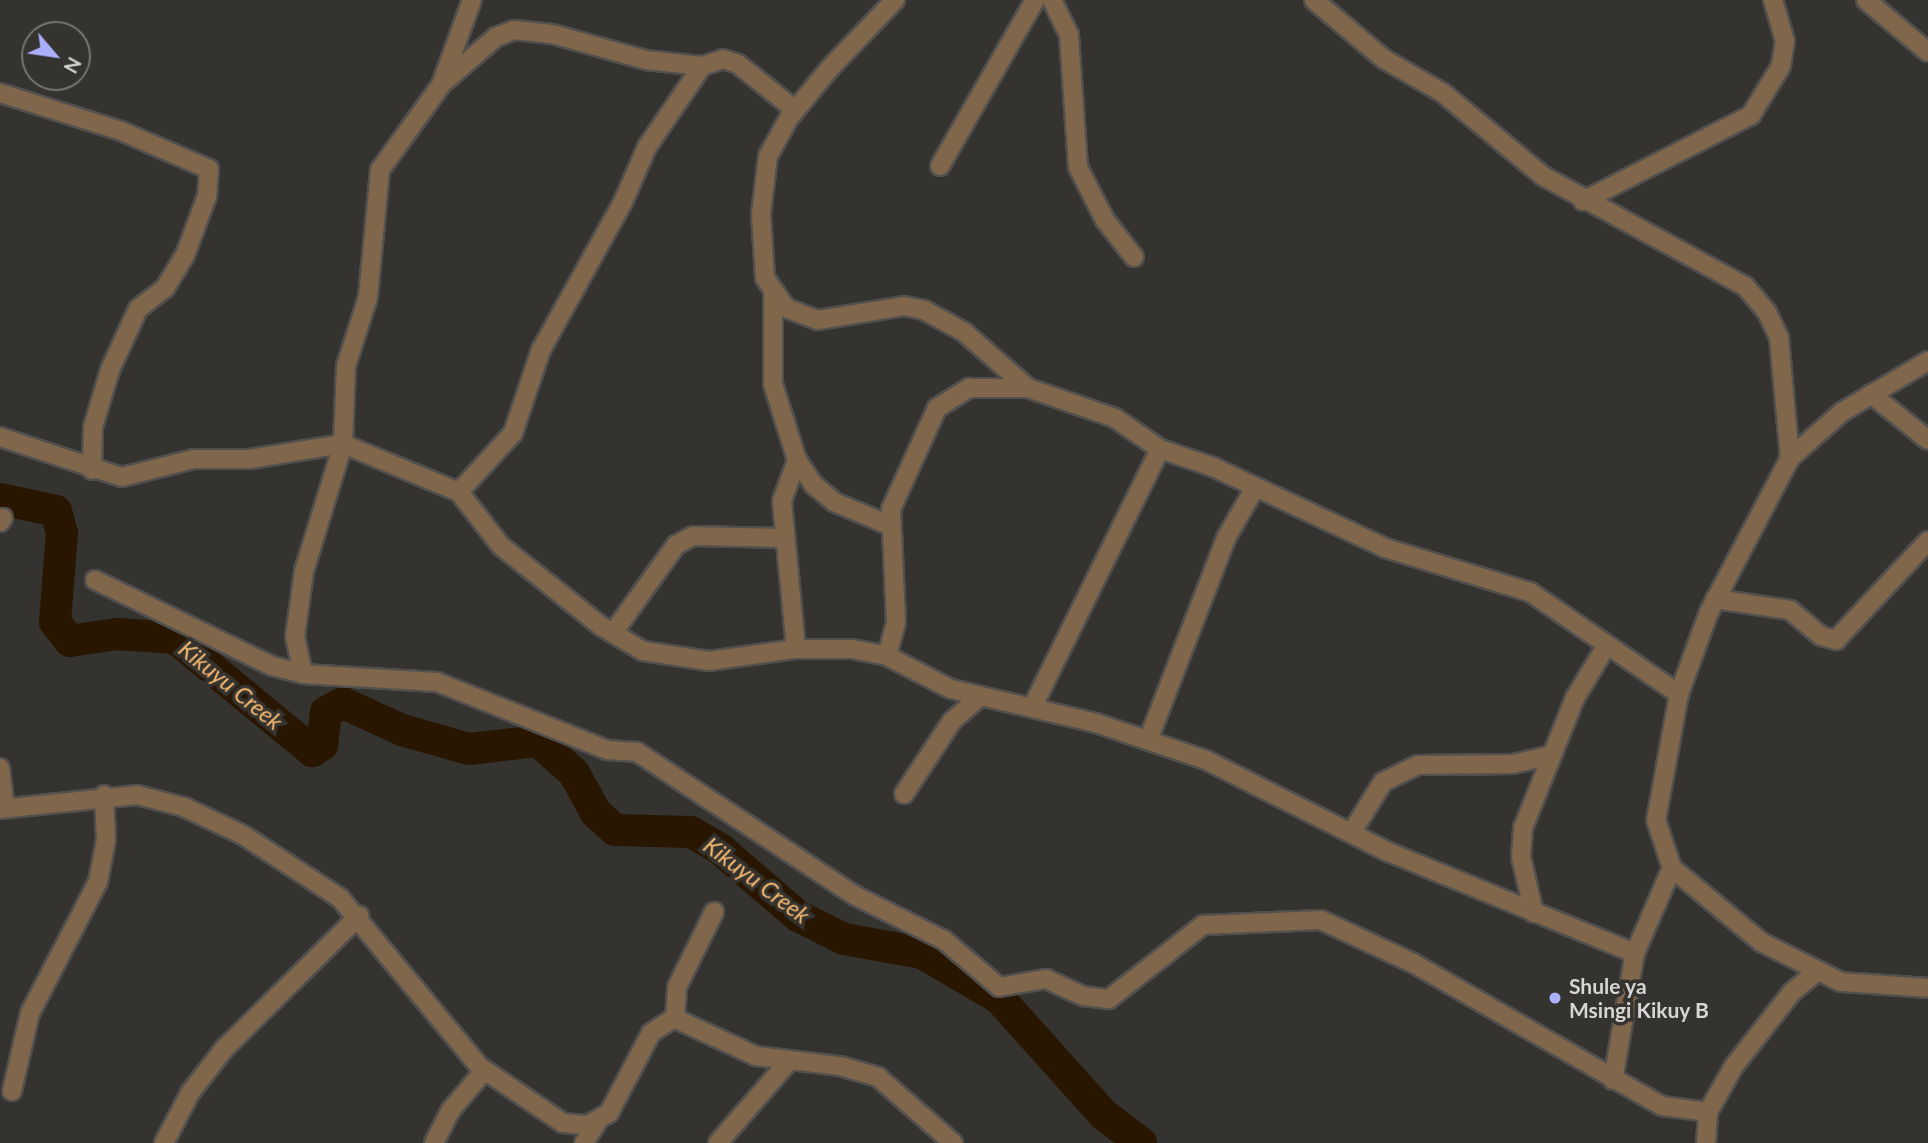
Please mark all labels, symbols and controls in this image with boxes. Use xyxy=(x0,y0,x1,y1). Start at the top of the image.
north arrow xyxy=(21,21,91,91)
text: N xyxy=(59,53,87,77)
water label: Kikuyu Creek xyxy=(173,635,289,735)
water label: Kikuyu Creek xyxy=(698,831,816,929)
place label: Shule ya Msingi Kikuy B xyxy=(1569,973,1709,1023)
marker: Shule ya Msingi Kikuy B xyxy=(1547,990,1563,1006)

